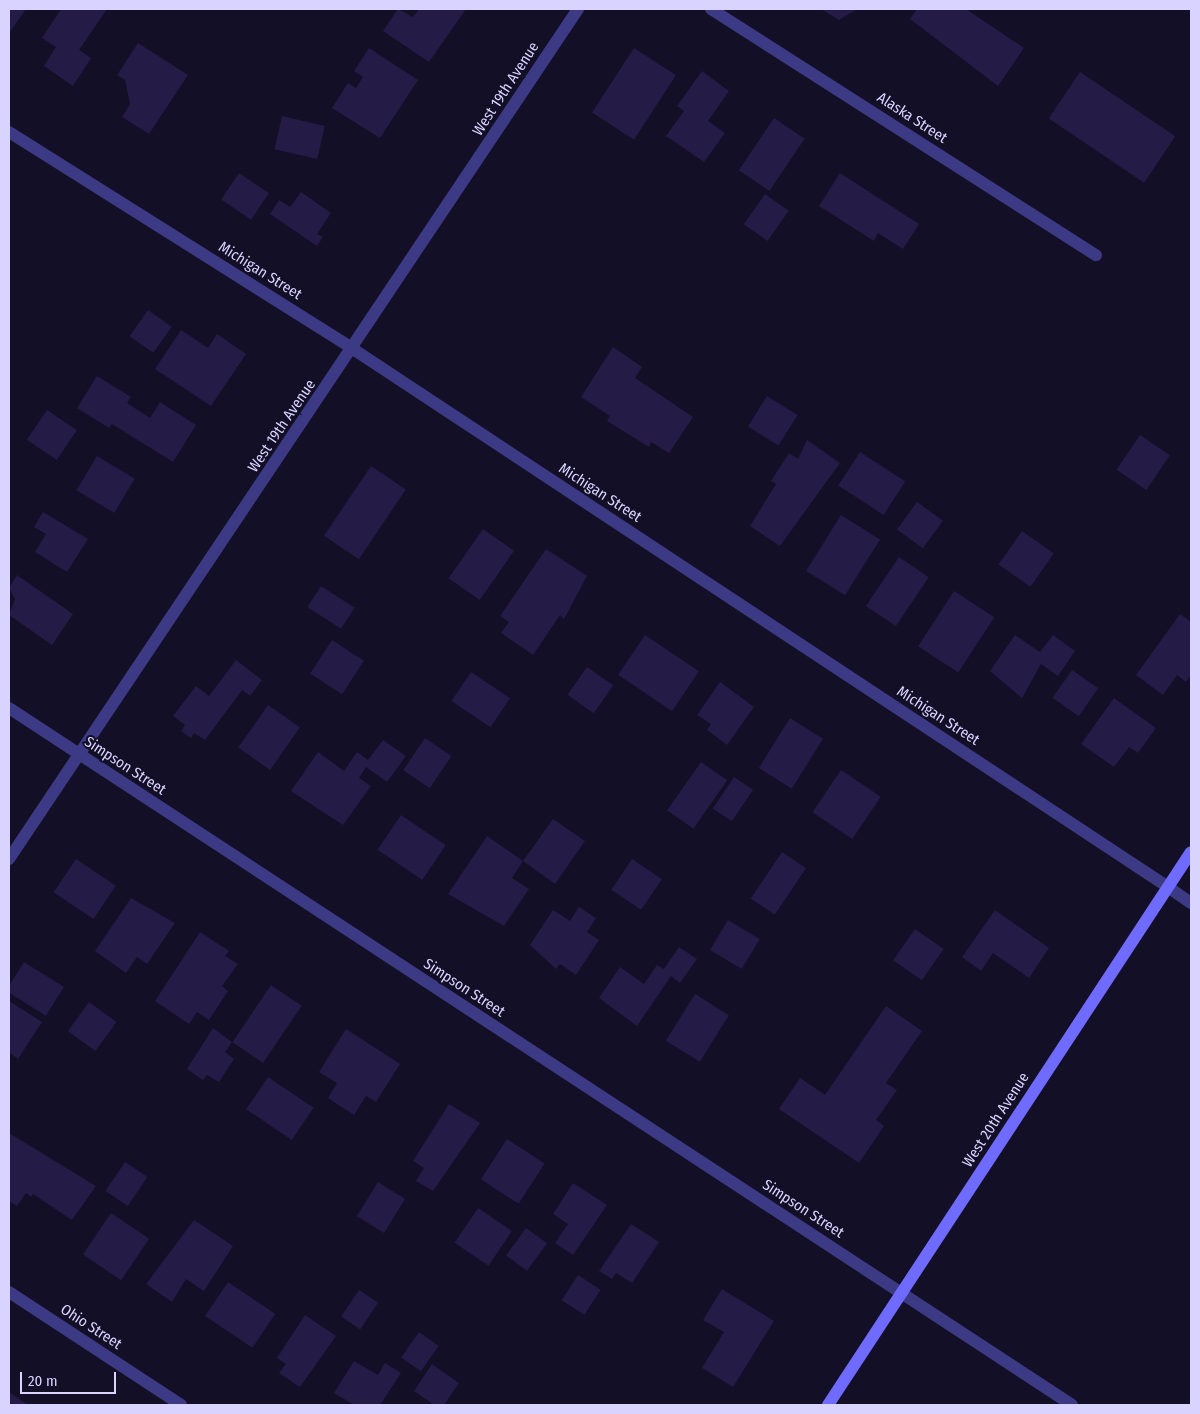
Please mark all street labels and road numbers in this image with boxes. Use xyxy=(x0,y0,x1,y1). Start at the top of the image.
street label: West 19th Avenue xyxy=(469,39,543,139)
street label: Alaska Street xyxy=(874,89,950,147)
street label: Michigan Street xyxy=(215,238,305,304)
street label: West 19th Avenue xyxy=(244,376,320,476)
street label: Michigan Street xyxy=(555,460,645,526)
street label: Michigan Street xyxy=(893,683,983,749)
street label: Simpson Street xyxy=(81,733,169,799)
street label: Simpson Street xyxy=(420,955,508,1021)
street label: West 20th Avenue xyxy=(959,1069,1033,1171)
street label: Simpson Street xyxy=(759,1176,847,1242)
street label: Ohio Street xyxy=(57,1301,125,1353)

